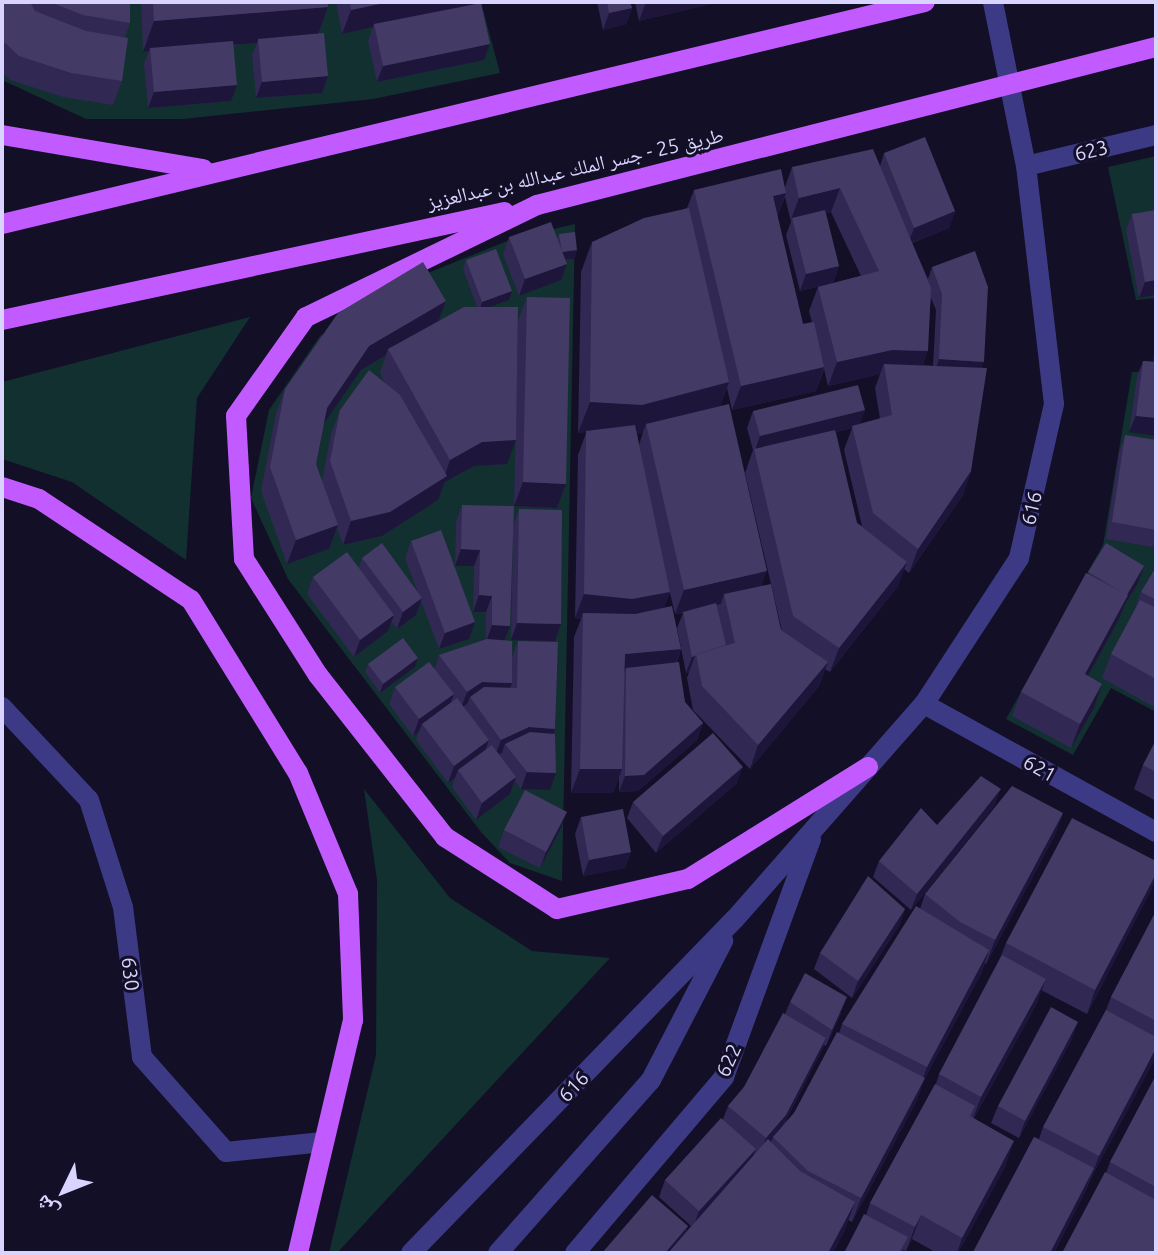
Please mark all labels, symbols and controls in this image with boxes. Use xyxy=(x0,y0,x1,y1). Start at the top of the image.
street label: طريق 25 - جسر الملك عبدالله بن عبدالعزيز xyxy=(424,122,726,214)
street label: 623 xyxy=(1072,134,1110,166)
street label: 616 xyxy=(1016,489,1046,527)
street label: 621 xyxy=(1019,749,1061,787)
street label: 630 xyxy=(117,956,145,992)
street label: 622 xyxy=(710,1040,746,1080)
street label: 616 xyxy=(553,1065,593,1107)
north arrow xyxy=(24,1151,104,1231)
text: ش xyxy=(29,1191,63,1225)

